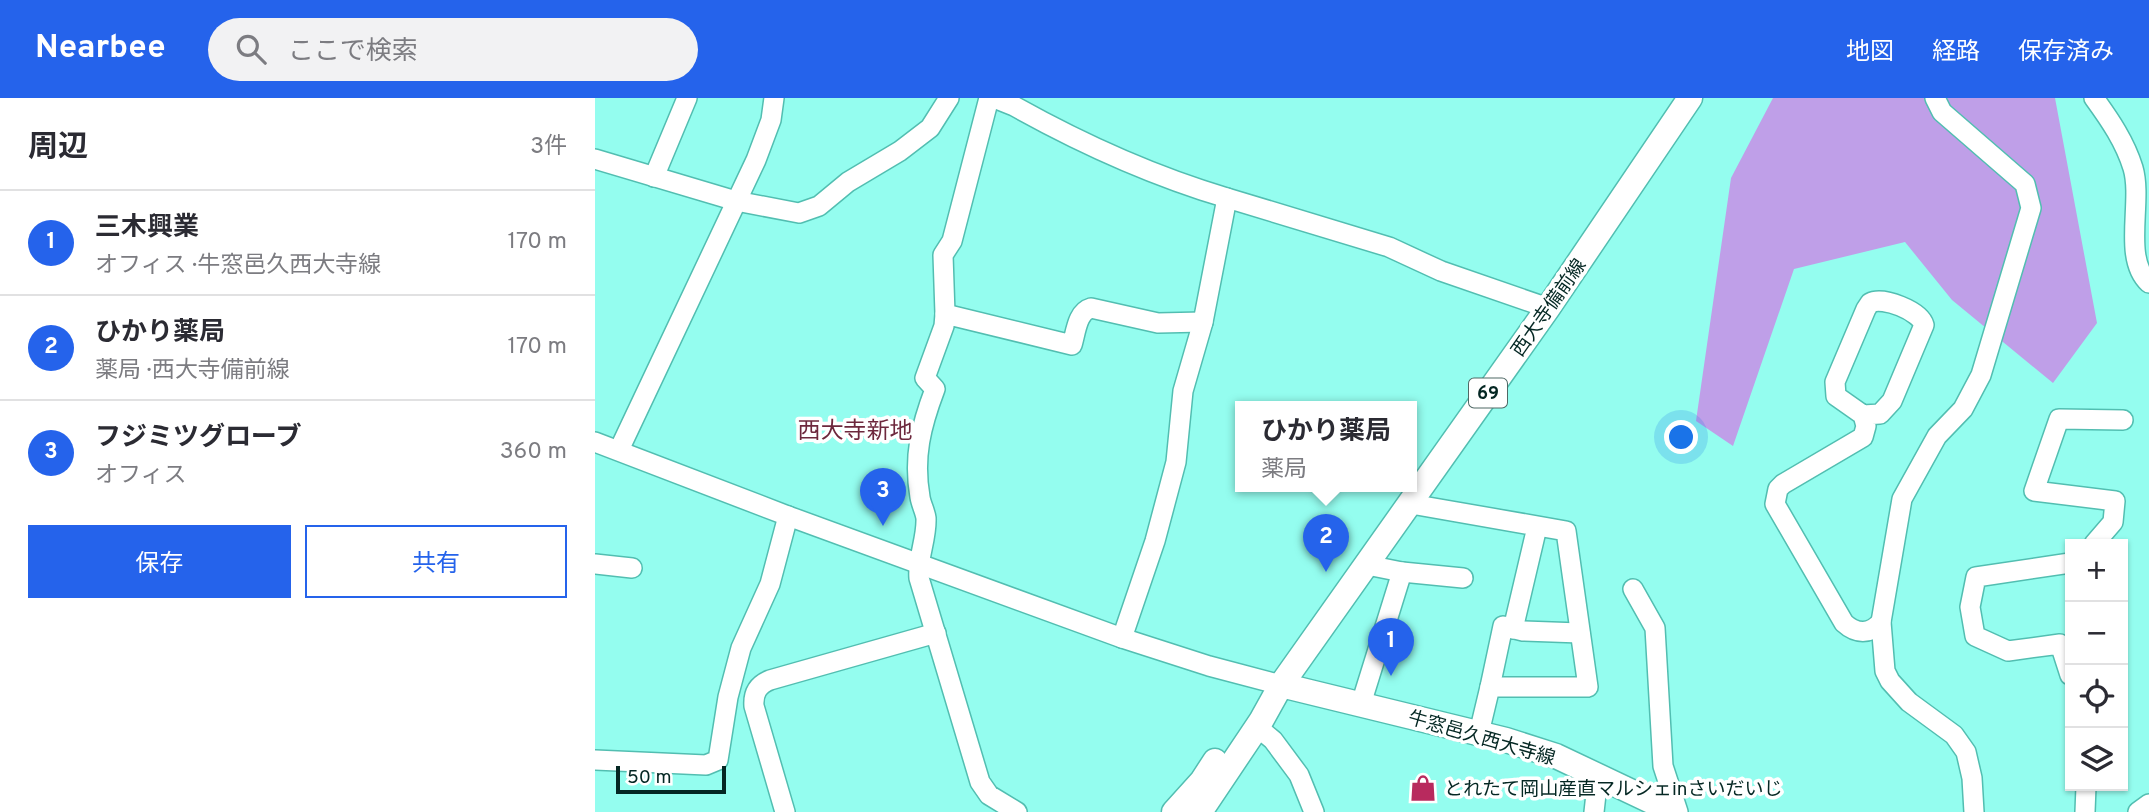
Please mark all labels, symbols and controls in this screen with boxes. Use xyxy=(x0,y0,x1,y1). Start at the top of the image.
search box xyxy=(208,18,698,81)
text: Nearbee xyxy=(35,28,166,70)
icon: search xyxy=(232,30,270,68)
text: ここで検索 xyxy=(288,36,418,69)
text: 地図 xyxy=(1846,38,1894,68)
text: 経路 xyxy=(1932,38,1980,68)
text: 保存済み xyxy=(2018,38,2114,68)
text: 周辺 xyxy=(28,130,88,167)
text: 3件 xyxy=(530,133,567,162)
text: 三木興業 xyxy=(95,212,199,245)
text: 1 xyxy=(46,228,56,257)
text: 170 m xyxy=(508,228,567,257)
text: オフィス · 牛窓邑久西大寺線 xyxy=(95,252,381,281)
street label: 西大寺備前線 xyxy=(1507,255,1592,362)
text: ひかり薬局 xyxy=(95,317,225,350)
text: 2 xyxy=(44,333,58,362)
text: 170 m xyxy=(508,333,567,362)
text: 薬局 · 西大寺備前線 xyxy=(95,357,290,386)
road number: 69 xyxy=(1469,379,1507,408)
popup xyxy=(1235,401,1417,492)
text: ひかり薬局 xyxy=(1261,416,1391,449)
district label: 西大寺新地 xyxy=(798,418,913,447)
your location xyxy=(1664,420,1698,454)
text: フジミツグローブ xyxy=(95,422,301,455)
text: 3 xyxy=(44,438,58,467)
text: 360 m xyxy=(500,438,567,467)
text: 薬局 xyxy=(1261,456,1307,485)
text: オフィス xyxy=(95,462,187,491)
pin: 3 xyxy=(860,468,906,526)
pin: 2 xyxy=(1303,514,1349,572)
button: 保存 xyxy=(28,525,291,598)
button: 共有 xyxy=(305,525,567,598)
map controls xyxy=(2065,539,2128,791)
button: + xyxy=(2065,539,2128,602)
button: − xyxy=(2065,602,2128,665)
pin: 1 xyxy=(1368,618,1414,676)
button: locate xyxy=(2065,665,2128,728)
street label: 牛窓邑久西大寺線 xyxy=(1405,706,1558,771)
button: layers xyxy=(2065,728,2128,791)
scale bar xyxy=(616,763,726,795)
text: 50 m xyxy=(627,766,672,790)
shop icon: とれたて岡山産直マルシェinさいだいじ xyxy=(1408,773,1438,803)
place label: とれたて岡山産直マルシェinさいだいじ xyxy=(1444,778,1783,802)

